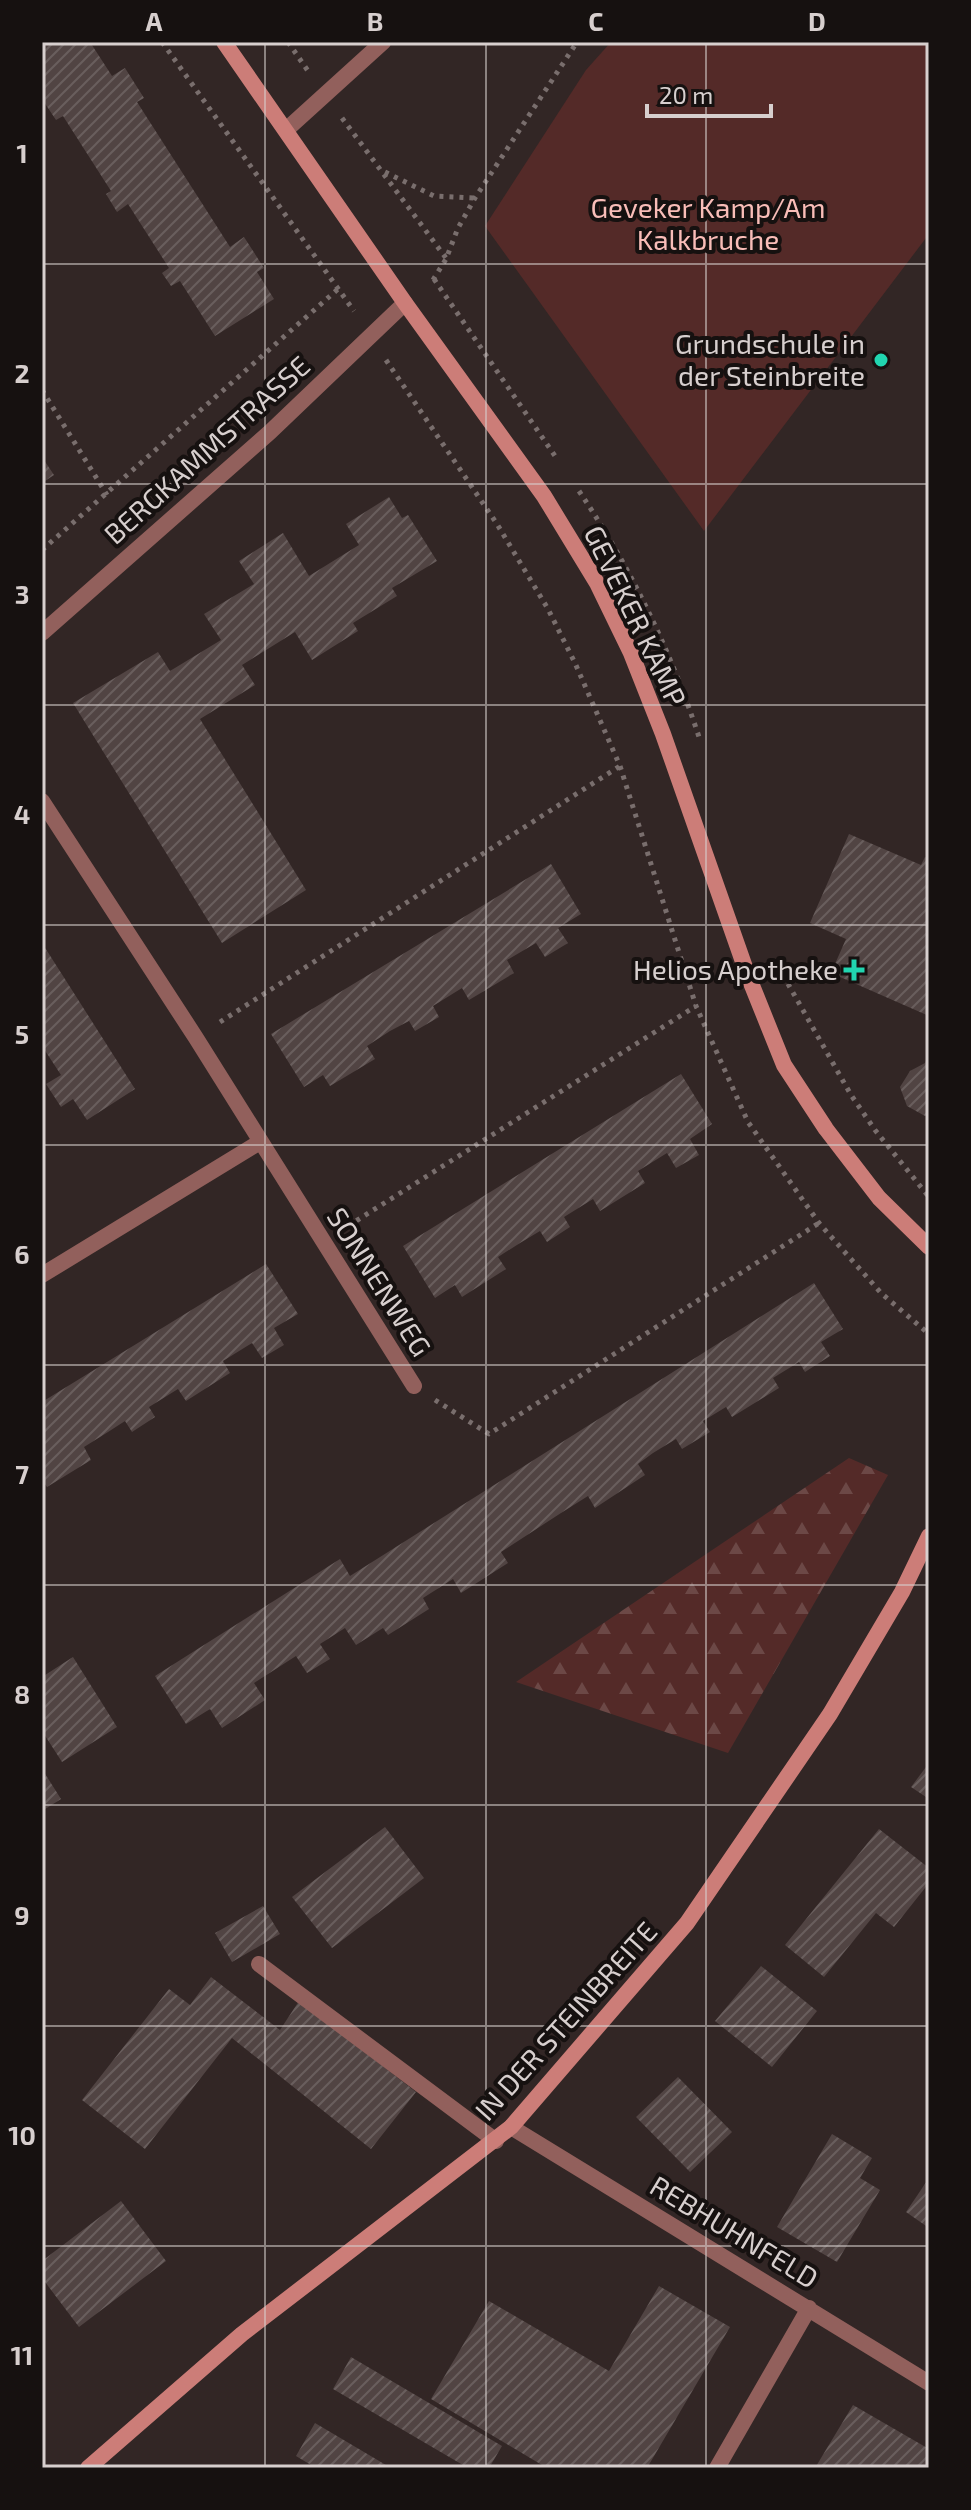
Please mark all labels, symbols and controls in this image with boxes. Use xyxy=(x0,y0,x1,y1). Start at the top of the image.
text: A xyxy=(146,5,163,36)
text: B xyxy=(367,5,383,36)
text: C xyxy=(588,5,604,36)
text: D xyxy=(808,5,826,36)
scale bar xyxy=(647,68,771,118)
text: 20 m xyxy=(659,80,713,109)
text: 1 xyxy=(16,137,28,168)
park label: Geveker Kamp/Am Kalkbruche xyxy=(590,190,826,256)
place label: Grundschule in der Steinbreite xyxy=(675,326,865,392)
street label: BERGKAMMSTRASSE xyxy=(97,348,316,550)
marker: Grundschule in der Steinbreite xyxy=(872,351,890,369)
text: 2 xyxy=(14,357,30,388)
street label: GEVEKER KAMP xyxy=(578,520,694,711)
text: 3 xyxy=(15,578,29,609)
text: 4 xyxy=(14,798,30,829)
place label: Helios Apotheke xyxy=(633,952,838,986)
marker: Helios Apotheke xyxy=(845,961,863,979)
text: 5 xyxy=(15,1018,29,1049)
street label: SONNENWEG xyxy=(321,1201,439,1362)
text: 6 xyxy=(14,1238,30,1269)
text: 7 xyxy=(15,1458,29,1489)
text: 8 xyxy=(14,1678,30,1709)
text: 9 xyxy=(14,1899,30,1930)
street label: IN DER STEINBREITE xyxy=(467,1914,663,2127)
text: 10 xyxy=(8,2119,36,2150)
street label: REBHUHNFELD xyxy=(644,2168,825,2295)
text: 11 xyxy=(11,2339,33,2370)

